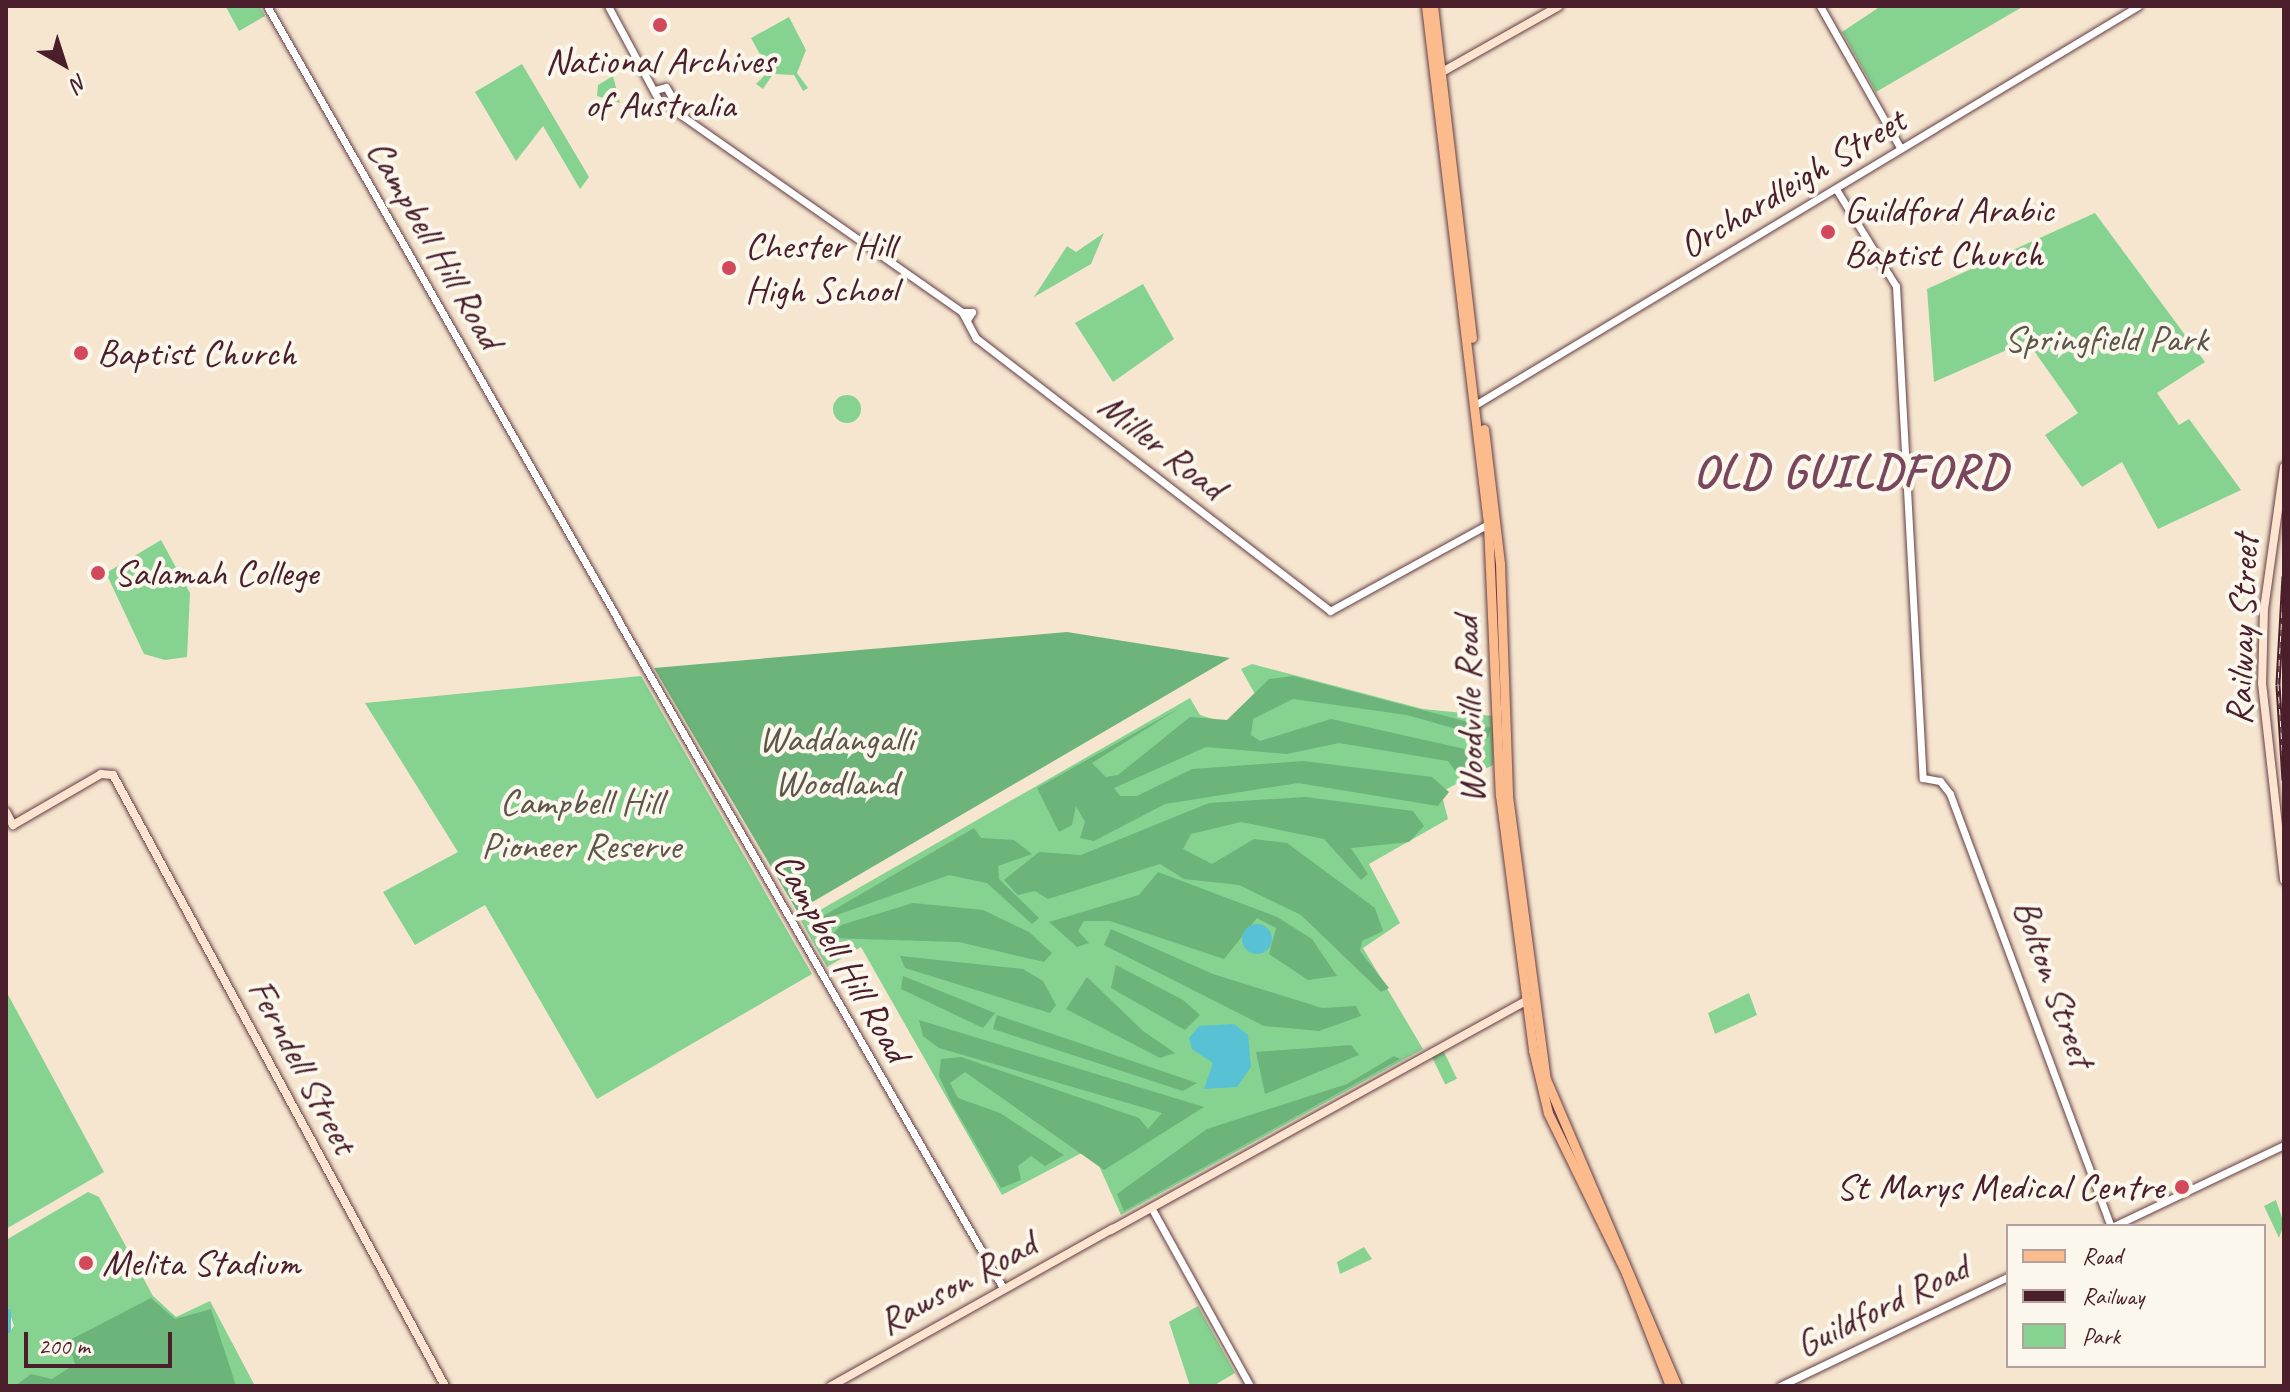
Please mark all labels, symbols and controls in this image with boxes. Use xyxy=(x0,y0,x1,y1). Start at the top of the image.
marker: National Archives of Australia xyxy=(651,16,669,34)
north arrow xyxy=(24,24,104,104)
place label: National Archives of Australia xyxy=(545,38,775,128)
text: N xyxy=(65,67,93,98)
street label: Orchardleigh Street xyxy=(1670,97,1914,269)
street label: Campbell Hill Road xyxy=(356,131,514,357)
place label: Guildford Arabic Baptist Church xyxy=(1844,187,2054,276)
place label: Chester Hill High School xyxy=(745,223,896,312)
marker: Guildford Arabic Baptist Church xyxy=(1819,223,1837,241)
marker: Chester Hill High School xyxy=(720,259,738,277)
park label: Springfield Park xyxy=(2004,316,2208,362)
place label: Baptist Church xyxy=(97,330,297,376)
marker: Baptist Church xyxy=(72,344,90,362)
street label: Miller Road xyxy=(1090,383,1234,509)
district label: OLD GUILDFORD xyxy=(1696,443,2006,499)
street label: Railway Street xyxy=(2216,534,2268,726)
place label: Salamah College xyxy=(114,550,318,596)
marker: Salamah College xyxy=(89,564,107,582)
street label: Woodville Road xyxy=(1443,616,1495,804)
park label: Waddangalli Woodland xyxy=(758,716,914,806)
park label: Campbell Hill Pioneer Reserve xyxy=(481,779,681,868)
street label: Campbell Hill Road xyxy=(763,844,921,1070)
street label: Bolton Street xyxy=(2003,893,2105,1073)
street label: Ferndell Street xyxy=(238,971,368,1161)
place label: St Marys Medical Centre xyxy=(1838,1164,2164,1210)
marker: St Marys Medical Centre xyxy=(2171,1176,2193,1198)
street label: Rawson Road xyxy=(871,1221,1043,1345)
legend xyxy=(2006,1224,2266,1368)
place label: Melita Stadium xyxy=(102,1240,299,1286)
text: Road xyxy=(2082,1241,2122,1271)
street label: Guildford Road xyxy=(1788,1245,1976,1367)
marker: Melita Stadium xyxy=(77,1254,95,1272)
text: Railway xyxy=(2082,1281,2144,1311)
scale bar xyxy=(28,1316,176,1366)
text: Park xyxy=(2082,1321,2120,1351)
text: 200 m xyxy=(38,1331,90,1361)

